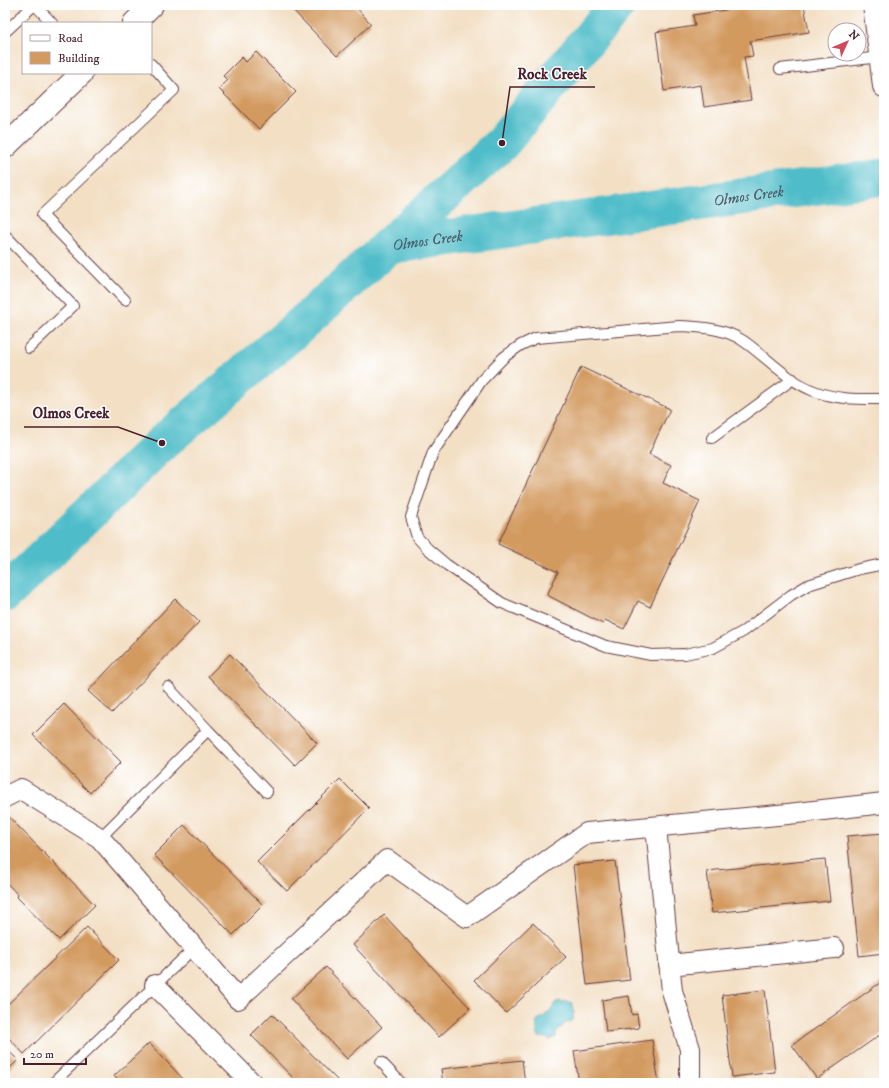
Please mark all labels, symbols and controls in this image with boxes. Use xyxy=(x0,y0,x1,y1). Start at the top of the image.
legend xyxy=(22,22,152,74)
north arrow xyxy=(827,22,867,62)
text: N xyxy=(845,28,862,44)
text: Road xyxy=(58,31,83,46)
text: Building xyxy=(58,51,99,66)
callout: Rock Creek xyxy=(510,60,595,87)
text: Rock Creek xyxy=(517,65,587,84)
water label: Olmos Creek xyxy=(712,181,786,210)
water label: Olmos Creek xyxy=(391,226,465,255)
callout: Olmos Creek xyxy=(24,400,118,427)
text: Olmos Creek xyxy=(32,404,110,423)
scale bar xyxy=(24,1040,86,1066)
text: 20 m xyxy=(30,1047,54,1062)

